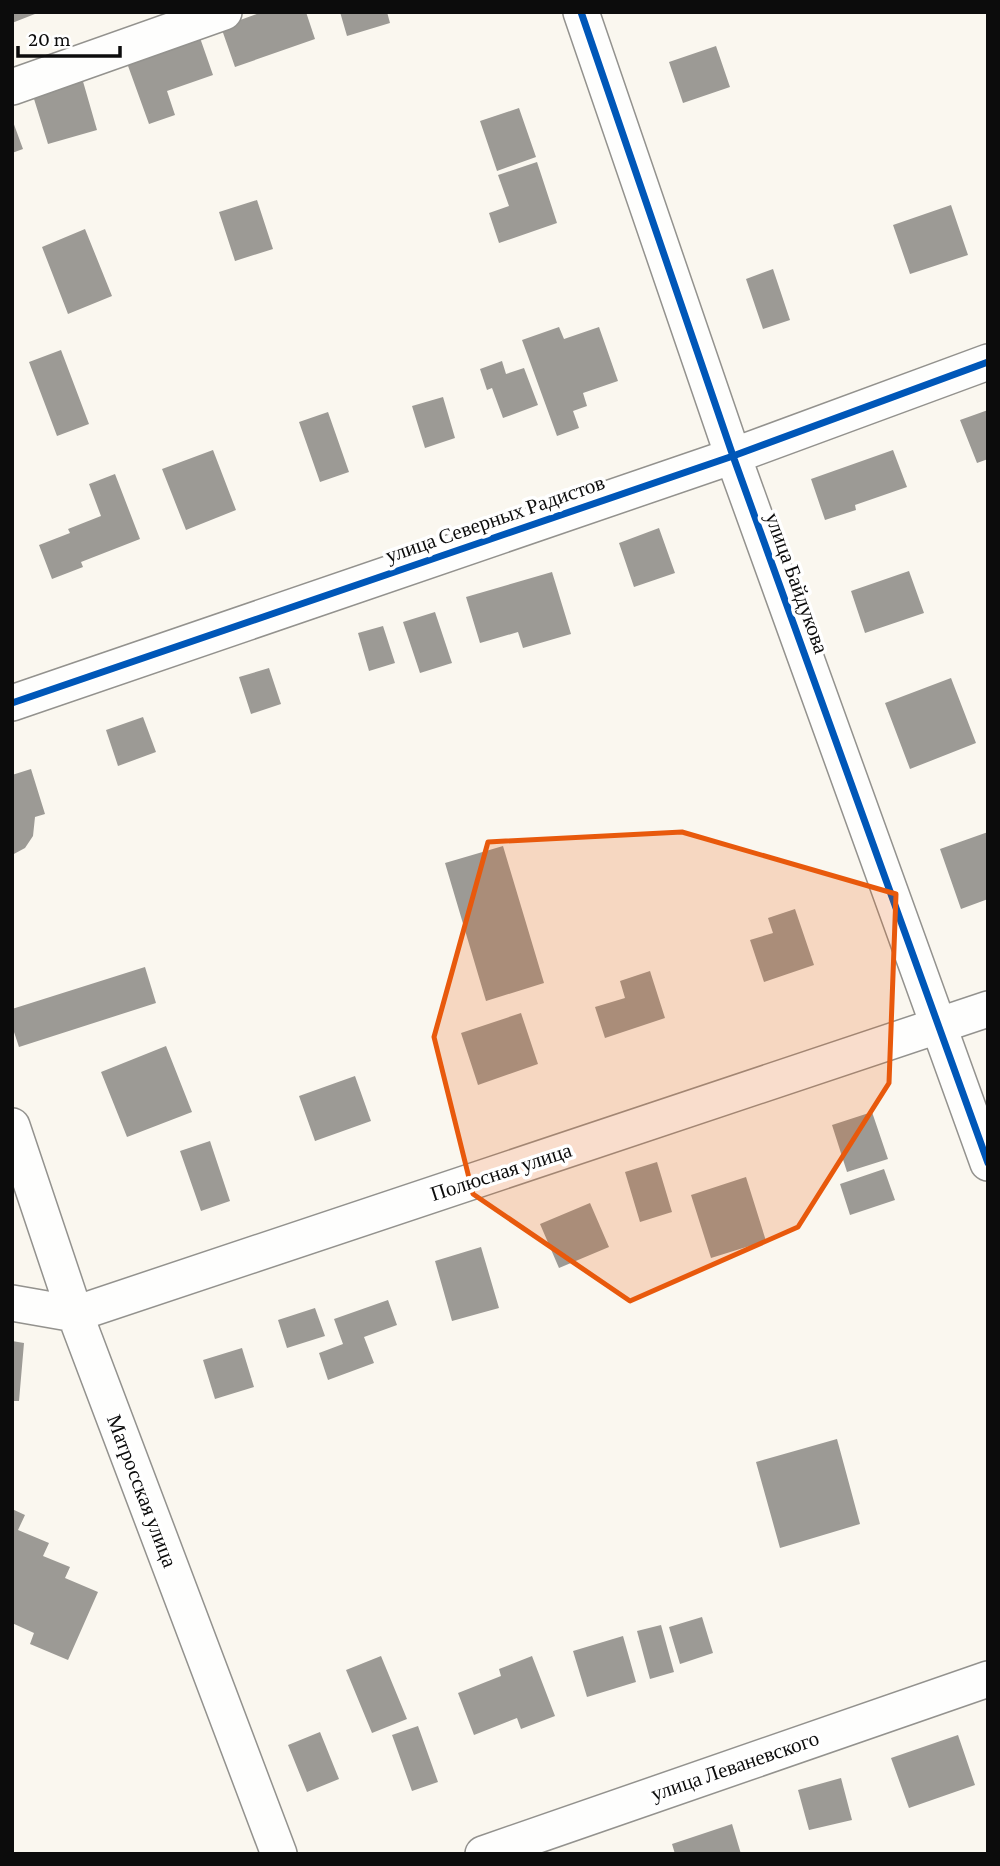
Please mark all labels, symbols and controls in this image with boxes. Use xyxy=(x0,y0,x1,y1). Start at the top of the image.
scale bar xyxy=(18,14,119,58)
text: 20 m xyxy=(28,27,71,51)
street label: улица Северных Радистов xyxy=(382,470,608,568)
street label: улица Байдукова xyxy=(760,509,834,657)
street label: Полюсная улица xyxy=(427,1138,575,1206)
street label: Матросская улица xyxy=(102,1411,182,1571)
street label: улица Леваневского xyxy=(648,1726,822,1806)

